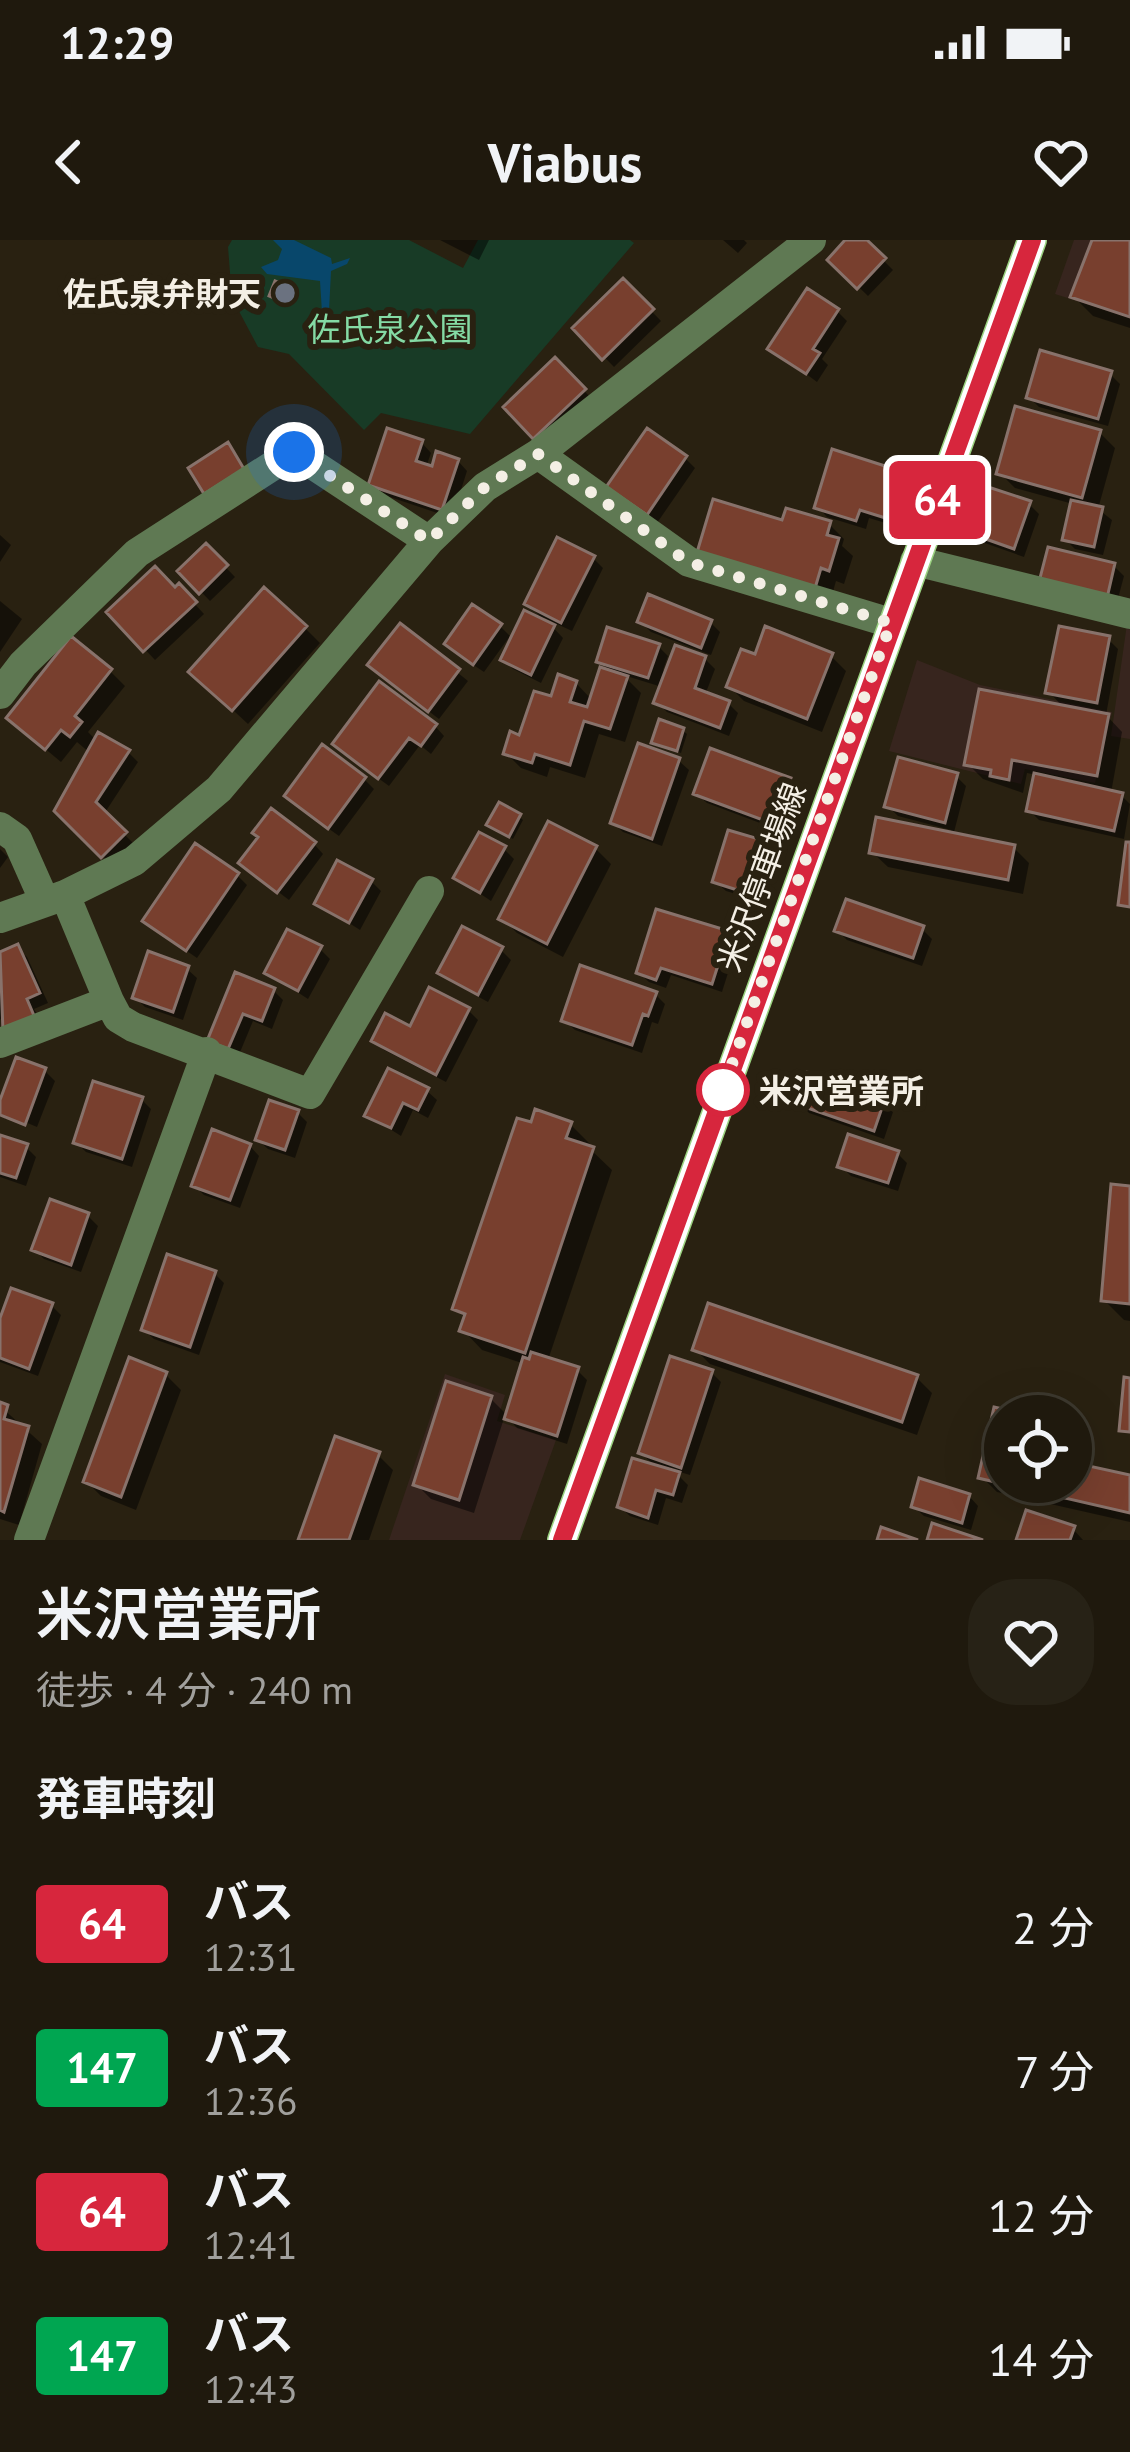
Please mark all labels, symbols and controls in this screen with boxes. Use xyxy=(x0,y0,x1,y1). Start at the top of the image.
text: 12:29 xyxy=(60,13,174,71)
text: Viabus xyxy=(488,127,642,197)
icon: back xyxy=(36,129,102,195)
icon: heart xyxy=(1028,129,1094,195)
place label: 佐氏泉弁財天 xyxy=(63,272,261,315)
marker: 佐氏泉弁財天 xyxy=(272,280,298,306)
park label: 佐氏泉公園 xyxy=(308,307,473,350)
your location xyxy=(264,422,324,482)
line badge: 64 xyxy=(883,461,991,539)
text: 64 xyxy=(913,472,961,527)
street label: 米沢停車場線 xyxy=(707,777,815,977)
marker: 米沢営業所 xyxy=(698,1065,748,1115)
place label: 米沢営業所 xyxy=(759,1069,924,1112)
map controls xyxy=(984,1395,1092,1503)
button: locate xyxy=(984,1395,1092,1503)
text: 米沢営業所 xyxy=(36,1577,321,1651)
button: heart xyxy=(968,1579,1094,1705)
text: 徒歩 · 4 分 · 240 m xyxy=(36,1664,353,1715)
text: 発車時刻 xyxy=(36,1769,216,1827)
text: バス xyxy=(204,1872,294,1930)
text: 64 xyxy=(78,1896,126,1951)
text: 2 分 xyxy=(1012,1898,1094,1956)
text: 12:31 xyxy=(204,1931,298,1982)
text: バス xyxy=(204,2016,294,2074)
text: 147 xyxy=(66,2040,138,2095)
text: 7 分 xyxy=(1015,2042,1094,2100)
text: 12:36 xyxy=(204,2075,298,2126)
text: バス xyxy=(204,2160,294,2218)
text: 64 xyxy=(78,2184,126,2239)
text: 12 分 xyxy=(988,2186,1094,2244)
text: 12:41 xyxy=(204,2219,298,2270)
text: バス xyxy=(204,2304,294,2362)
text: 147 xyxy=(66,2328,138,2383)
text: 14 分 xyxy=(988,2330,1094,2388)
text: 12:43 xyxy=(204,2363,298,2414)

